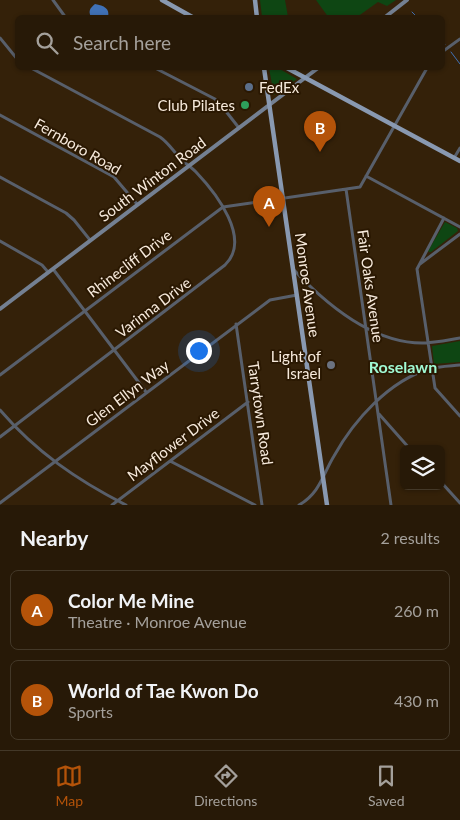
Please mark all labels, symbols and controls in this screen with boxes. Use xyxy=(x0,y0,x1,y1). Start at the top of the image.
search box xyxy=(15,15,445,70)
icon: search xyxy=(33,29,61,57)
text: Search here xyxy=(73,31,171,54)
place label: FedEx xyxy=(259,78,300,96)
marker: FedEx xyxy=(243,81,255,93)
place label: Club Pilates xyxy=(158,96,235,114)
marker: Club Pilates xyxy=(239,99,251,111)
pin: B xyxy=(304,111,336,152)
street label: Fernboro Road xyxy=(31,114,125,178)
street label: South Winton Road xyxy=(95,133,209,225)
pin: A xyxy=(253,186,285,227)
street label: Rhinecliff Drive xyxy=(83,225,175,301)
street label: Fair Oaks Avenue xyxy=(354,228,388,344)
street label: Monroe Avenue xyxy=(292,232,324,338)
street label: Varinna Drive xyxy=(112,273,194,341)
your location xyxy=(186,338,212,364)
place label: Light of Israel xyxy=(271,347,322,382)
street label: Glen Ellyn Way xyxy=(82,356,172,430)
district label: Roselawn xyxy=(369,357,437,376)
marker: Light of Israel xyxy=(325,359,337,371)
street label: Tarrytown Road xyxy=(245,360,277,466)
street label: Mayflower Drive xyxy=(124,404,223,484)
map controls xyxy=(400,445,445,490)
button: layers xyxy=(400,445,445,490)
text: Nearby xyxy=(20,525,88,550)
text: 2 results xyxy=(380,528,440,547)
text: Color Me Mine xyxy=(68,589,194,612)
text: A xyxy=(31,601,43,620)
text: 260 m xyxy=(394,601,439,620)
text: Theatre · Monroe Avenue xyxy=(68,612,247,631)
text: World of Tae Kwon Do xyxy=(68,679,259,702)
text: B xyxy=(32,691,42,710)
text: 430 m xyxy=(394,691,439,710)
text: Sports xyxy=(68,702,113,721)
tab: Map xyxy=(55,762,83,809)
tab: Directions xyxy=(194,762,257,809)
tab: Saved xyxy=(368,762,405,809)

